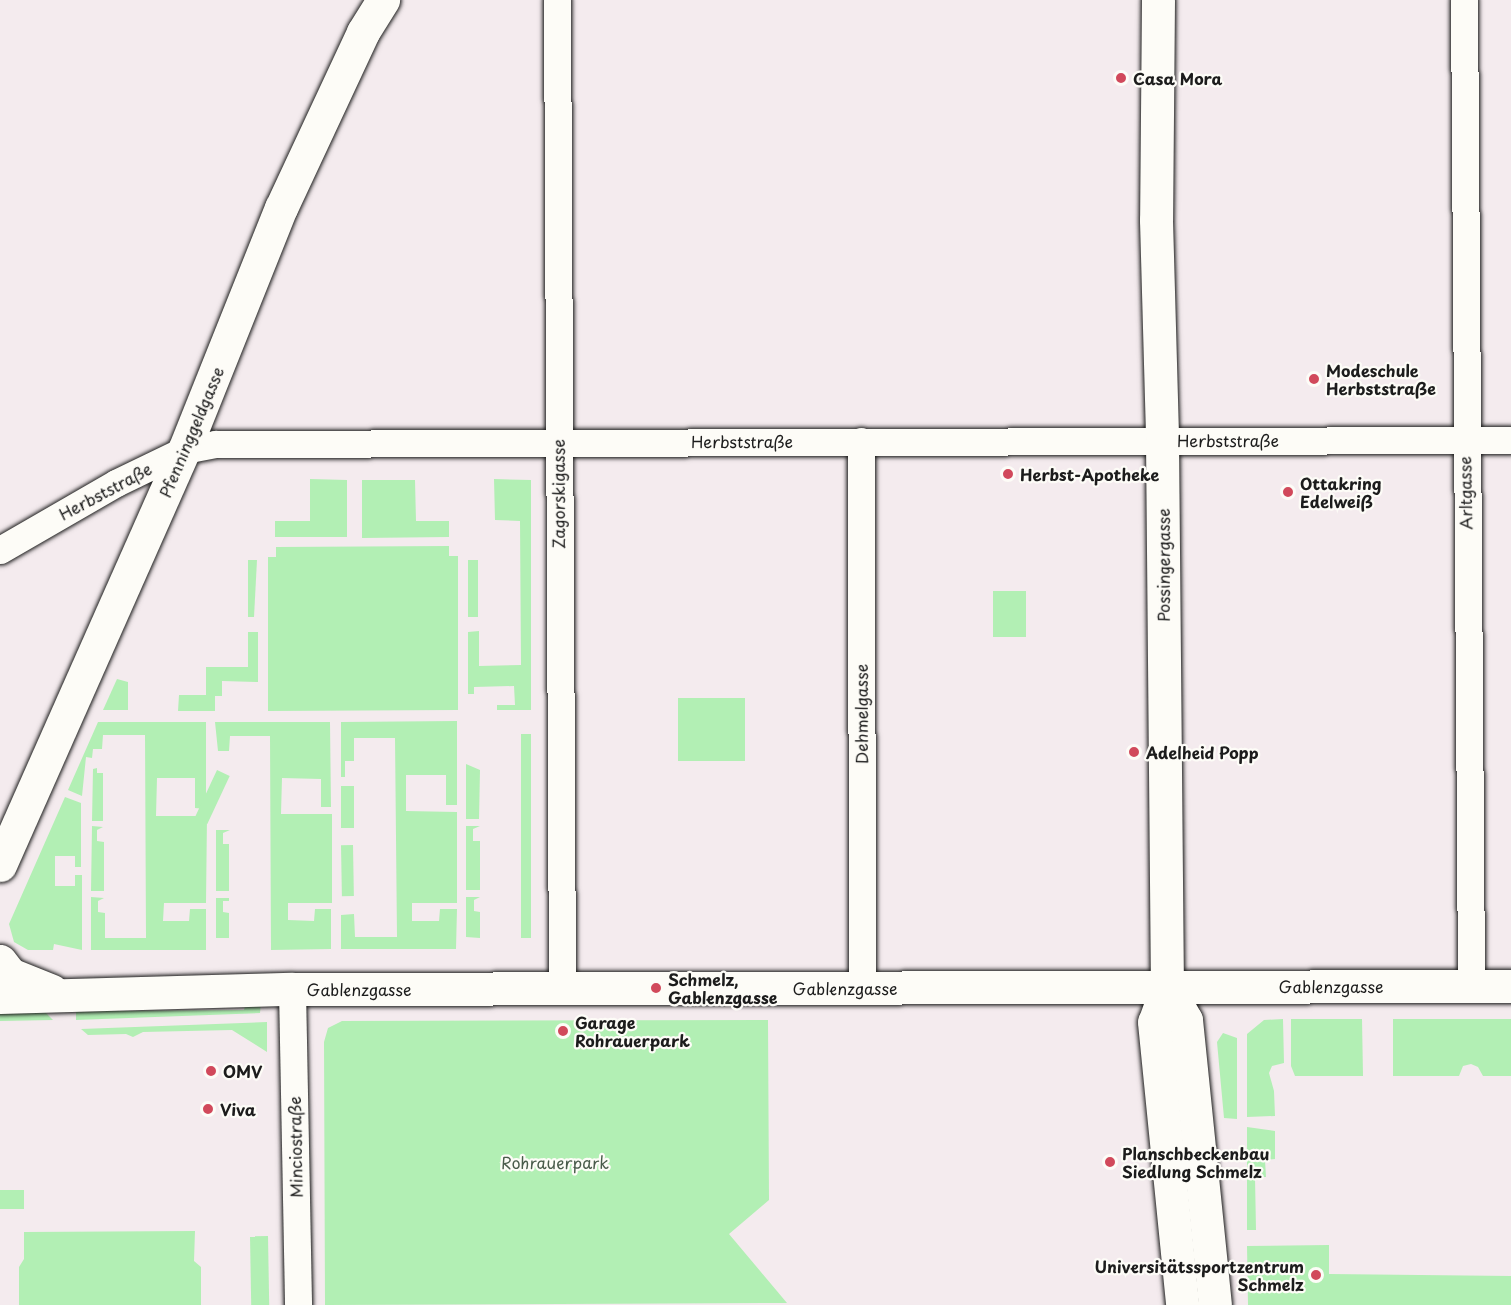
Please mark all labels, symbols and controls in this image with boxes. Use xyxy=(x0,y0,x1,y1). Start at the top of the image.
place label: Casa Mora xyxy=(1133,68,1222,88)
marker: Casa Mora xyxy=(1114,71,1128,85)
place label: Modeschule Herbststraße xyxy=(1326,360,1436,398)
street label: Pfenninggeldgasse xyxy=(155,364,227,500)
marker: Modeschule Herbststraße xyxy=(1307,372,1321,386)
street label: Herbststraße xyxy=(1177,430,1279,450)
street label: Herbststraße xyxy=(691,431,793,451)
street label: Zagorskigasse xyxy=(548,439,568,549)
street label: Arltgasse xyxy=(1455,456,1475,530)
street label: Herbststraße xyxy=(55,459,155,523)
place label: Herbst-Apotheke xyxy=(1020,464,1159,484)
marker: Herbst-Apotheke xyxy=(1001,467,1015,481)
place label: Ottakring Edelweiß xyxy=(1300,473,1381,511)
marker: Ottakring Edelweiß xyxy=(1281,485,1295,499)
street label: Possingergasse xyxy=(1153,508,1173,622)
street label: Dehmelgasse xyxy=(851,664,871,764)
place label: Adelheid Popp xyxy=(1146,742,1260,762)
marker: Adelheid Popp xyxy=(1127,745,1141,759)
place label: Schmelz, Gablenzgasse xyxy=(668,969,777,1007)
street label: Gablenzgasse xyxy=(1279,976,1383,996)
street label: Gablenzgasse xyxy=(793,978,897,998)
street label: Gablenzgasse xyxy=(307,979,411,999)
marker: Schmelz, Gablenzgasse xyxy=(649,981,663,995)
place label: Garage Rohrauerpark xyxy=(575,1012,690,1050)
marker: Garage Rohrauerpark xyxy=(556,1024,570,1038)
place label: OMV xyxy=(223,1061,262,1081)
marker: OMV xyxy=(204,1064,218,1078)
street label: Minciostraße xyxy=(285,1096,305,1198)
place label: Viva xyxy=(220,1099,256,1119)
marker: Viva xyxy=(201,1102,215,1116)
place label: Planschbeckenbau Siedlung Schmelz xyxy=(1122,1143,1270,1181)
park label: Rohrauerpark xyxy=(501,1152,609,1172)
marker: Planschbeckenbau Siedlung Schmelz xyxy=(1103,1155,1117,1169)
place label: Universitätssportzentrum Schmelz xyxy=(1094,1256,1304,1294)
marker: Universitätssportzentrum Schmelz xyxy=(1309,1268,1323,1282)

